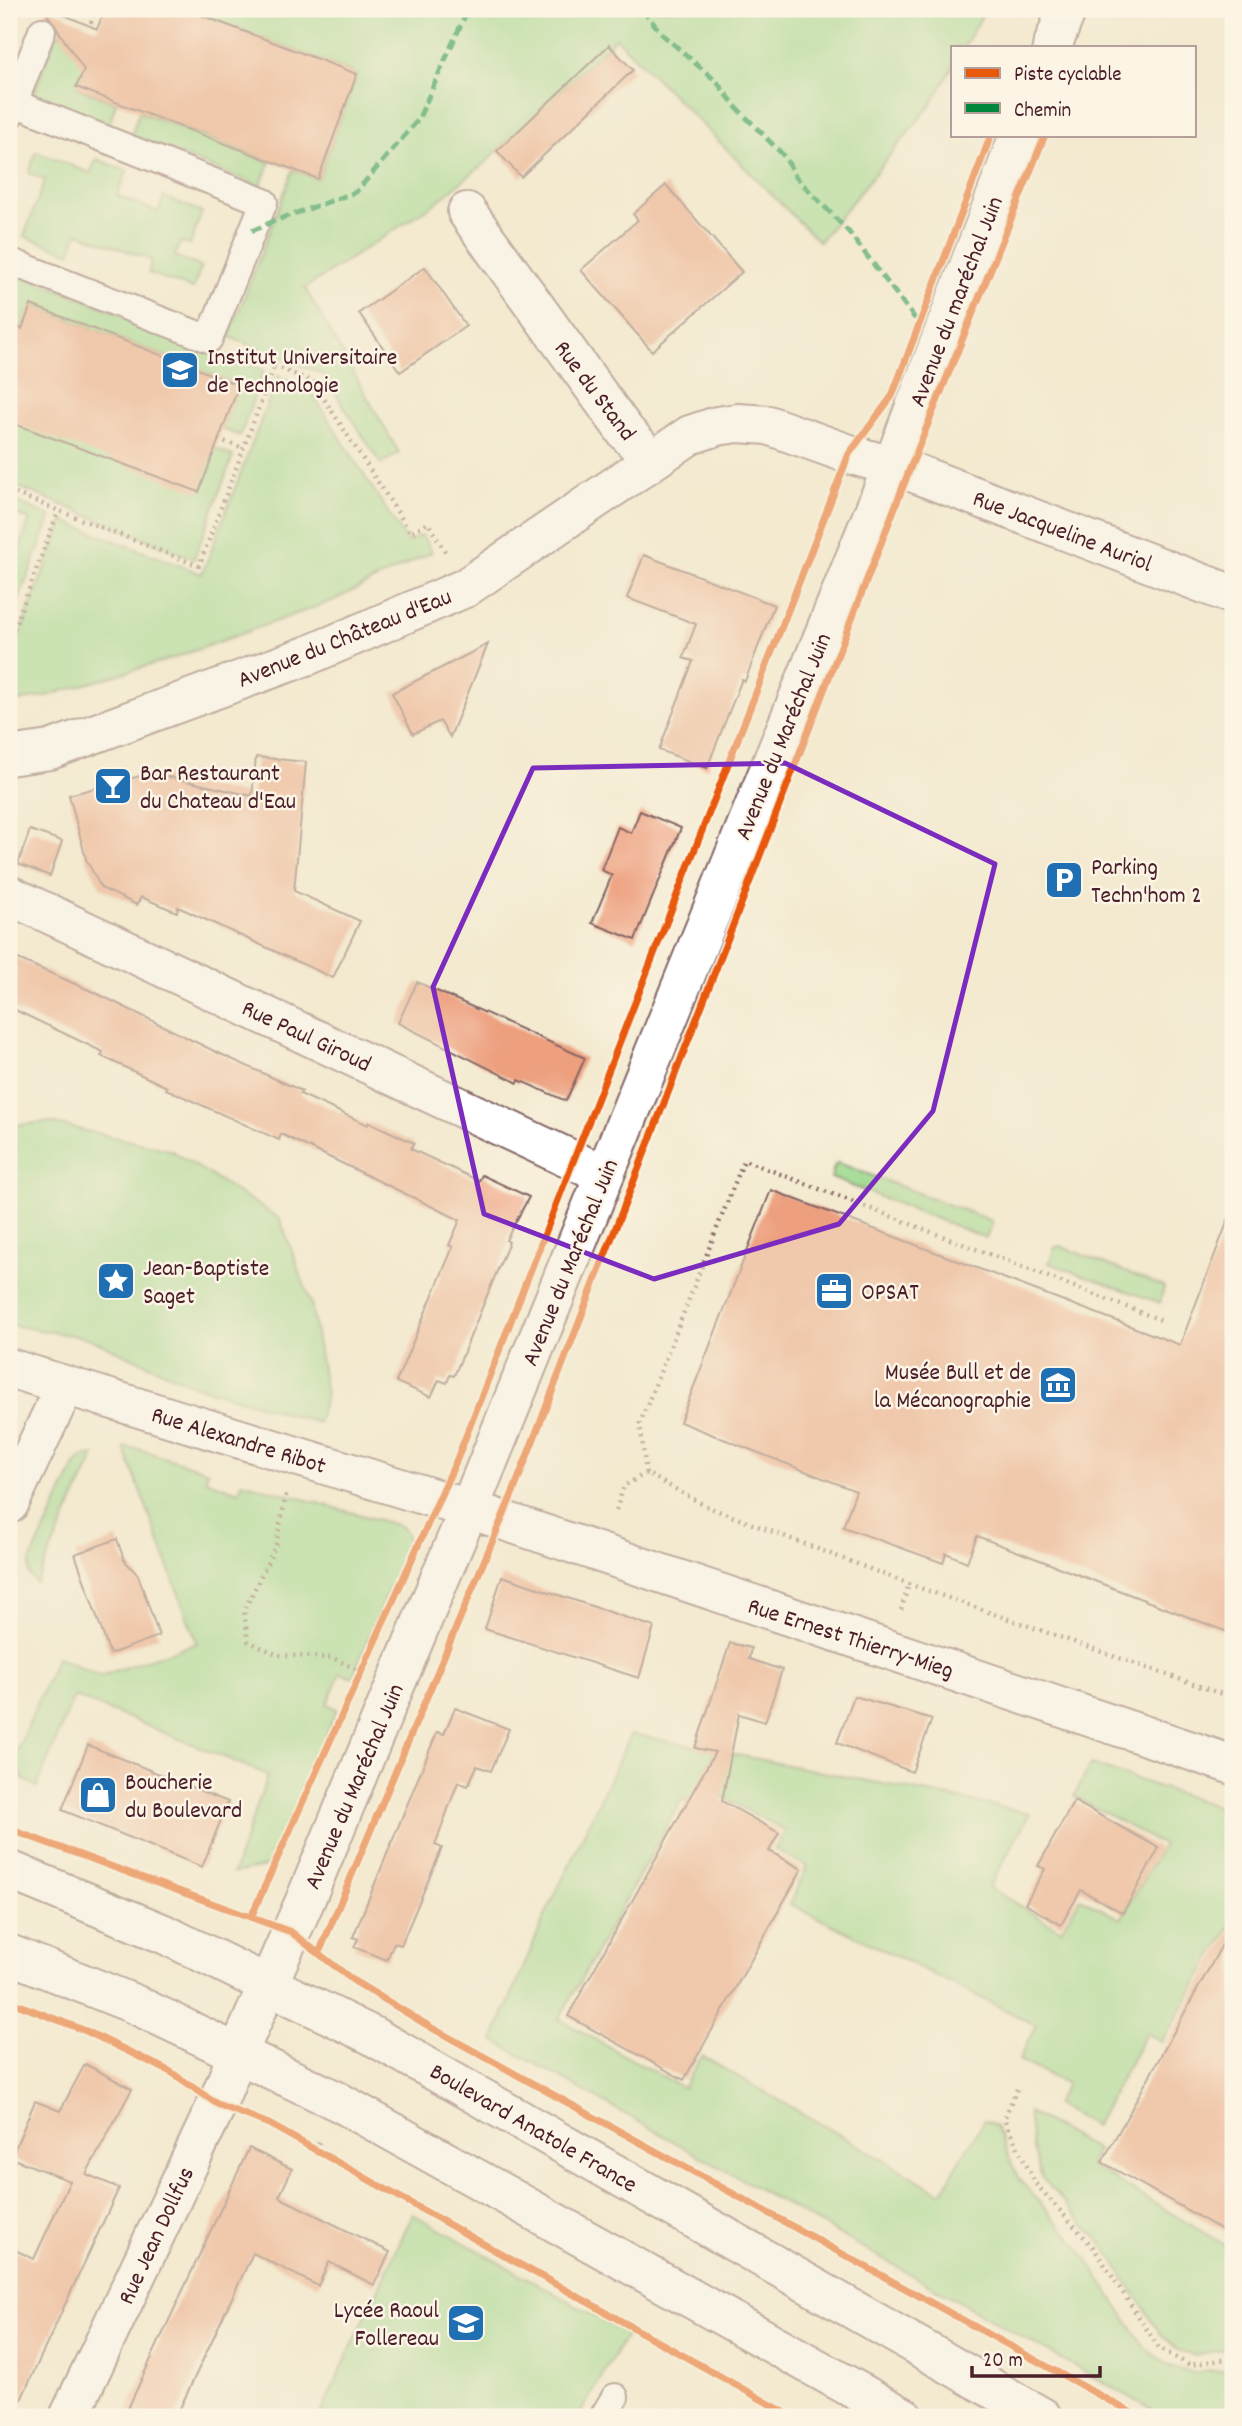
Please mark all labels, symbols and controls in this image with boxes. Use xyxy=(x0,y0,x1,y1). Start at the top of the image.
legend xyxy=(951,46,1196,136)
text: Piste cyclable xyxy=(1014,61,1122,91)
text: Chemin xyxy=(1014,97,1071,127)
street label: Avenue du maréchal Juin xyxy=(902,192,1014,412)
street label: Rue du Stand xyxy=(544,334,643,449)
place label: Institut Universitaire de Technologie xyxy=(207,342,397,404)
school or university icon: Institut Universitaire de Technologie xyxy=(159,349,201,391)
street label: Rue Jacqueline Auriol xyxy=(967,483,1157,583)
street label: Avenue du Château d'Eau xyxy=(233,581,457,698)
street label: Avenue du Maréchal Juin xyxy=(728,629,842,846)
place label: Bar Restaurant du Chateau d'Eau xyxy=(140,758,296,820)
bar icon: Bar Restaurant du Chateau d'Eau xyxy=(92,765,134,807)
place label: Parking Techn'hom 2 xyxy=(1091,852,1202,914)
parking icon: Parking Techn'hom 2 xyxy=(1043,859,1085,901)
street label: Rue Paul Giroud xyxy=(235,993,376,1083)
street label: Avenue du Maréchal Juin xyxy=(515,1155,629,1372)
place label: Jean-Baptiste Saget xyxy=(143,1253,269,1315)
place icon: Jean-Baptiste Saget xyxy=(95,1260,137,1302)
office icon: OPSAT xyxy=(813,1270,855,1312)
place label: OPSAT xyxy=(861,1277,919,1311)
place label: Musée Bull et de la Mécanographie xyxy=(874,1357,1031,1419)
museum icon: Musée Bull et de la Mécanographie xyxy=(1037,1364,1079,1406)
street label: Rue Alexandre Ribot xyxy=(147,1399,330,1485)
street label: Rue Ernest Thierry-Mieg xyxy=(743,1590,957,1689)
street label: Avenue du Maréchal Juin xyxy=(297,1679,414,1895)
place label: Boucherie du Boulevard xyxy=(125,1767,242,1829)
shop icon: Boucherie du Boulevard xyxy=(77,1774,119,1816)
street label: Boulevard Anatole France xyxy=(422,2056,643,2203)
street label: Rue Jean Dollfus xyxy=(111,2162,205,2311)
place label: Lycée Raoul Follereau xyxy=(334,2295,439,2357)
school or university icon: Lycée Raoul Follereau xyxy=(445,2302,487,2344)
scale bar xyxy=(972,2335,1100,2379)
text: 20 m xyxy=(983,2347,1023,2377)

